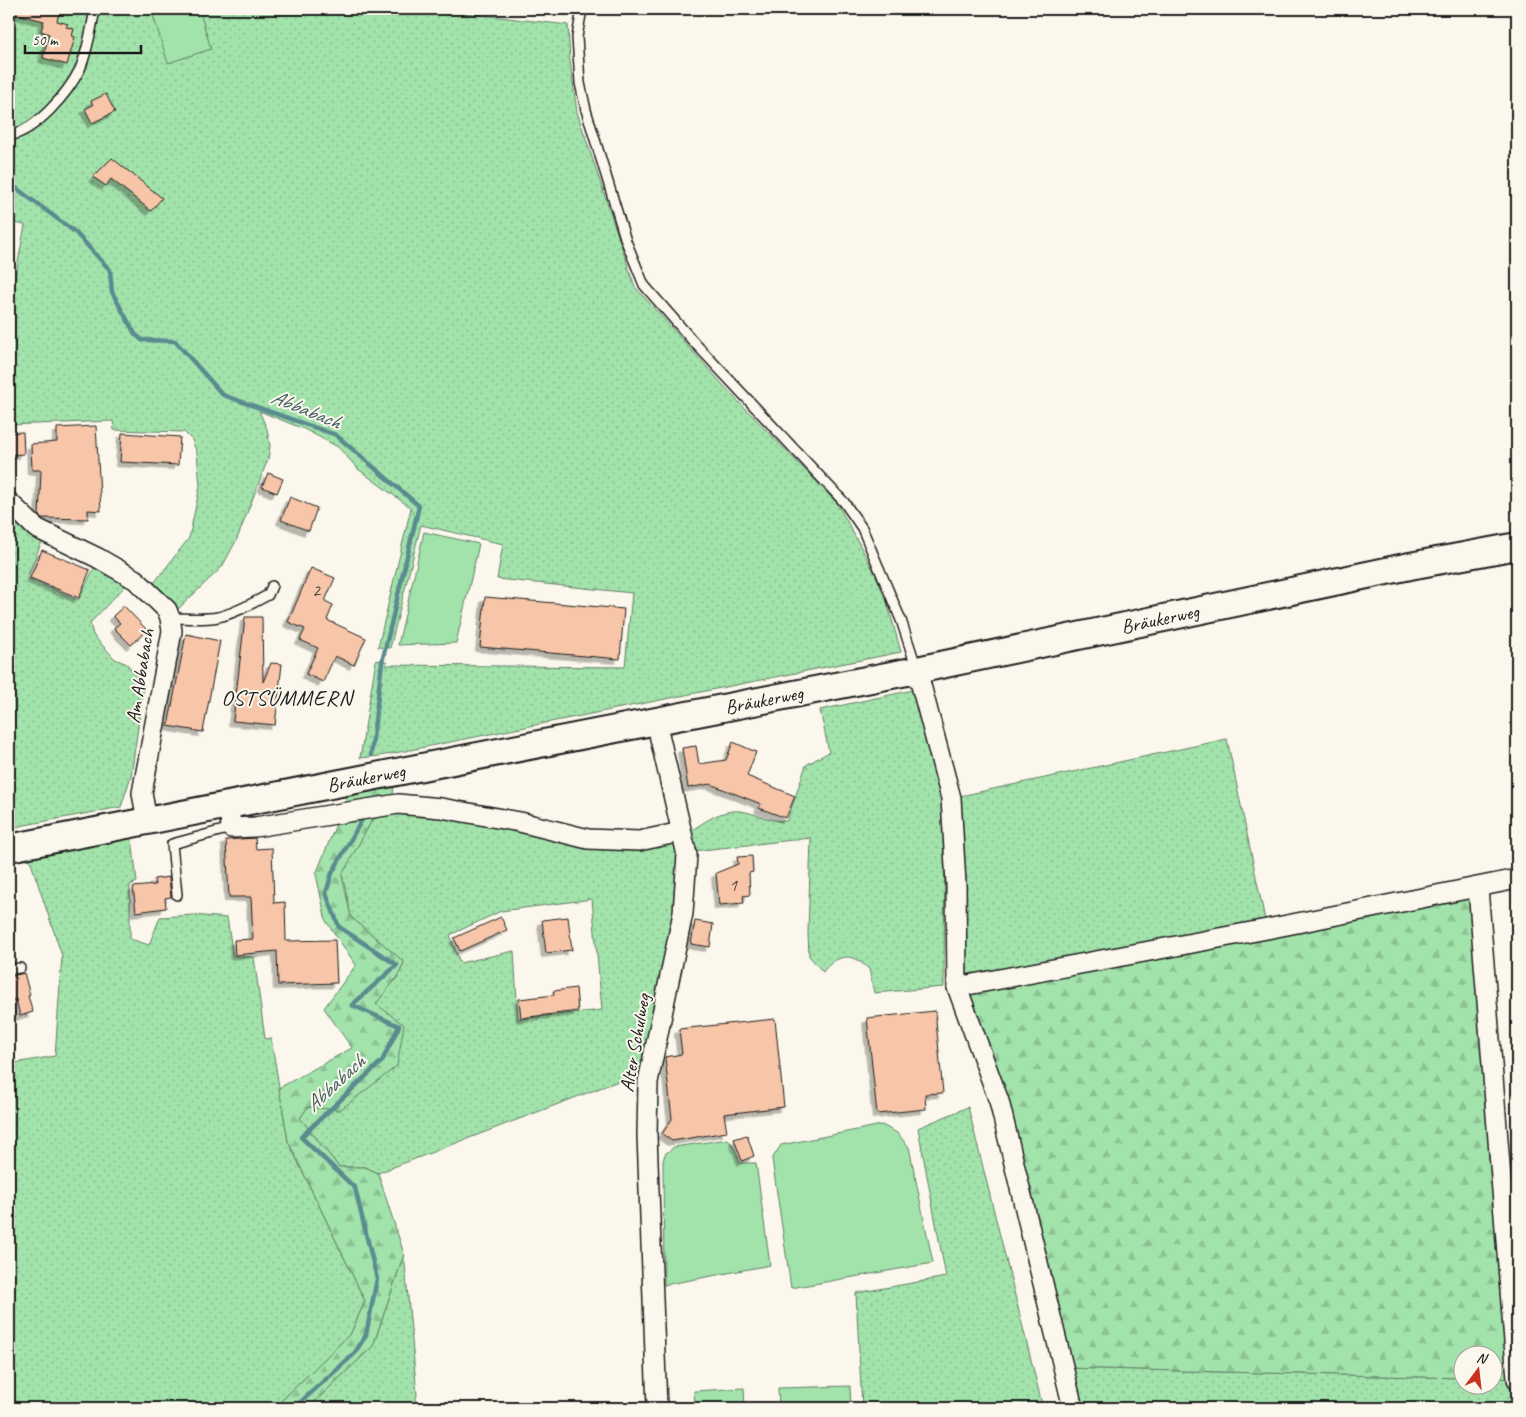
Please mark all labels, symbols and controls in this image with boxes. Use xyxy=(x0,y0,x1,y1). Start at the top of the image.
scale bar xyxy=(25,22,141,54)
text: 50 m xyxy=(32,31,59,50)
water label: Abbabach xyxy=(267,383,346,435)
house number: 2 xyxy=(312,579,322,601)
street label: Bräukerweg xyxy=(1119,598,1202,639)
street label: Am Abbabach xyxy=(120,626,160,725)
street label: Bräukerweg xyxy=(723,680,806,720)
district label: OSTSÜMMERN xyxy=(221,684,356,712)
street label: Bräukerweg xyxy=(325,758,408,798)
house number: 1 xyxy=(729,874,738,896)
street label: Alter Schulweg xyxy=(614,990,656,1094)
water label: Abbabach xyxy=(300,1048,371,1117)
north arrow xyxy=(1454,1344,1504,1394)
text: N xyxy=(1475,1349,1490,1368)

